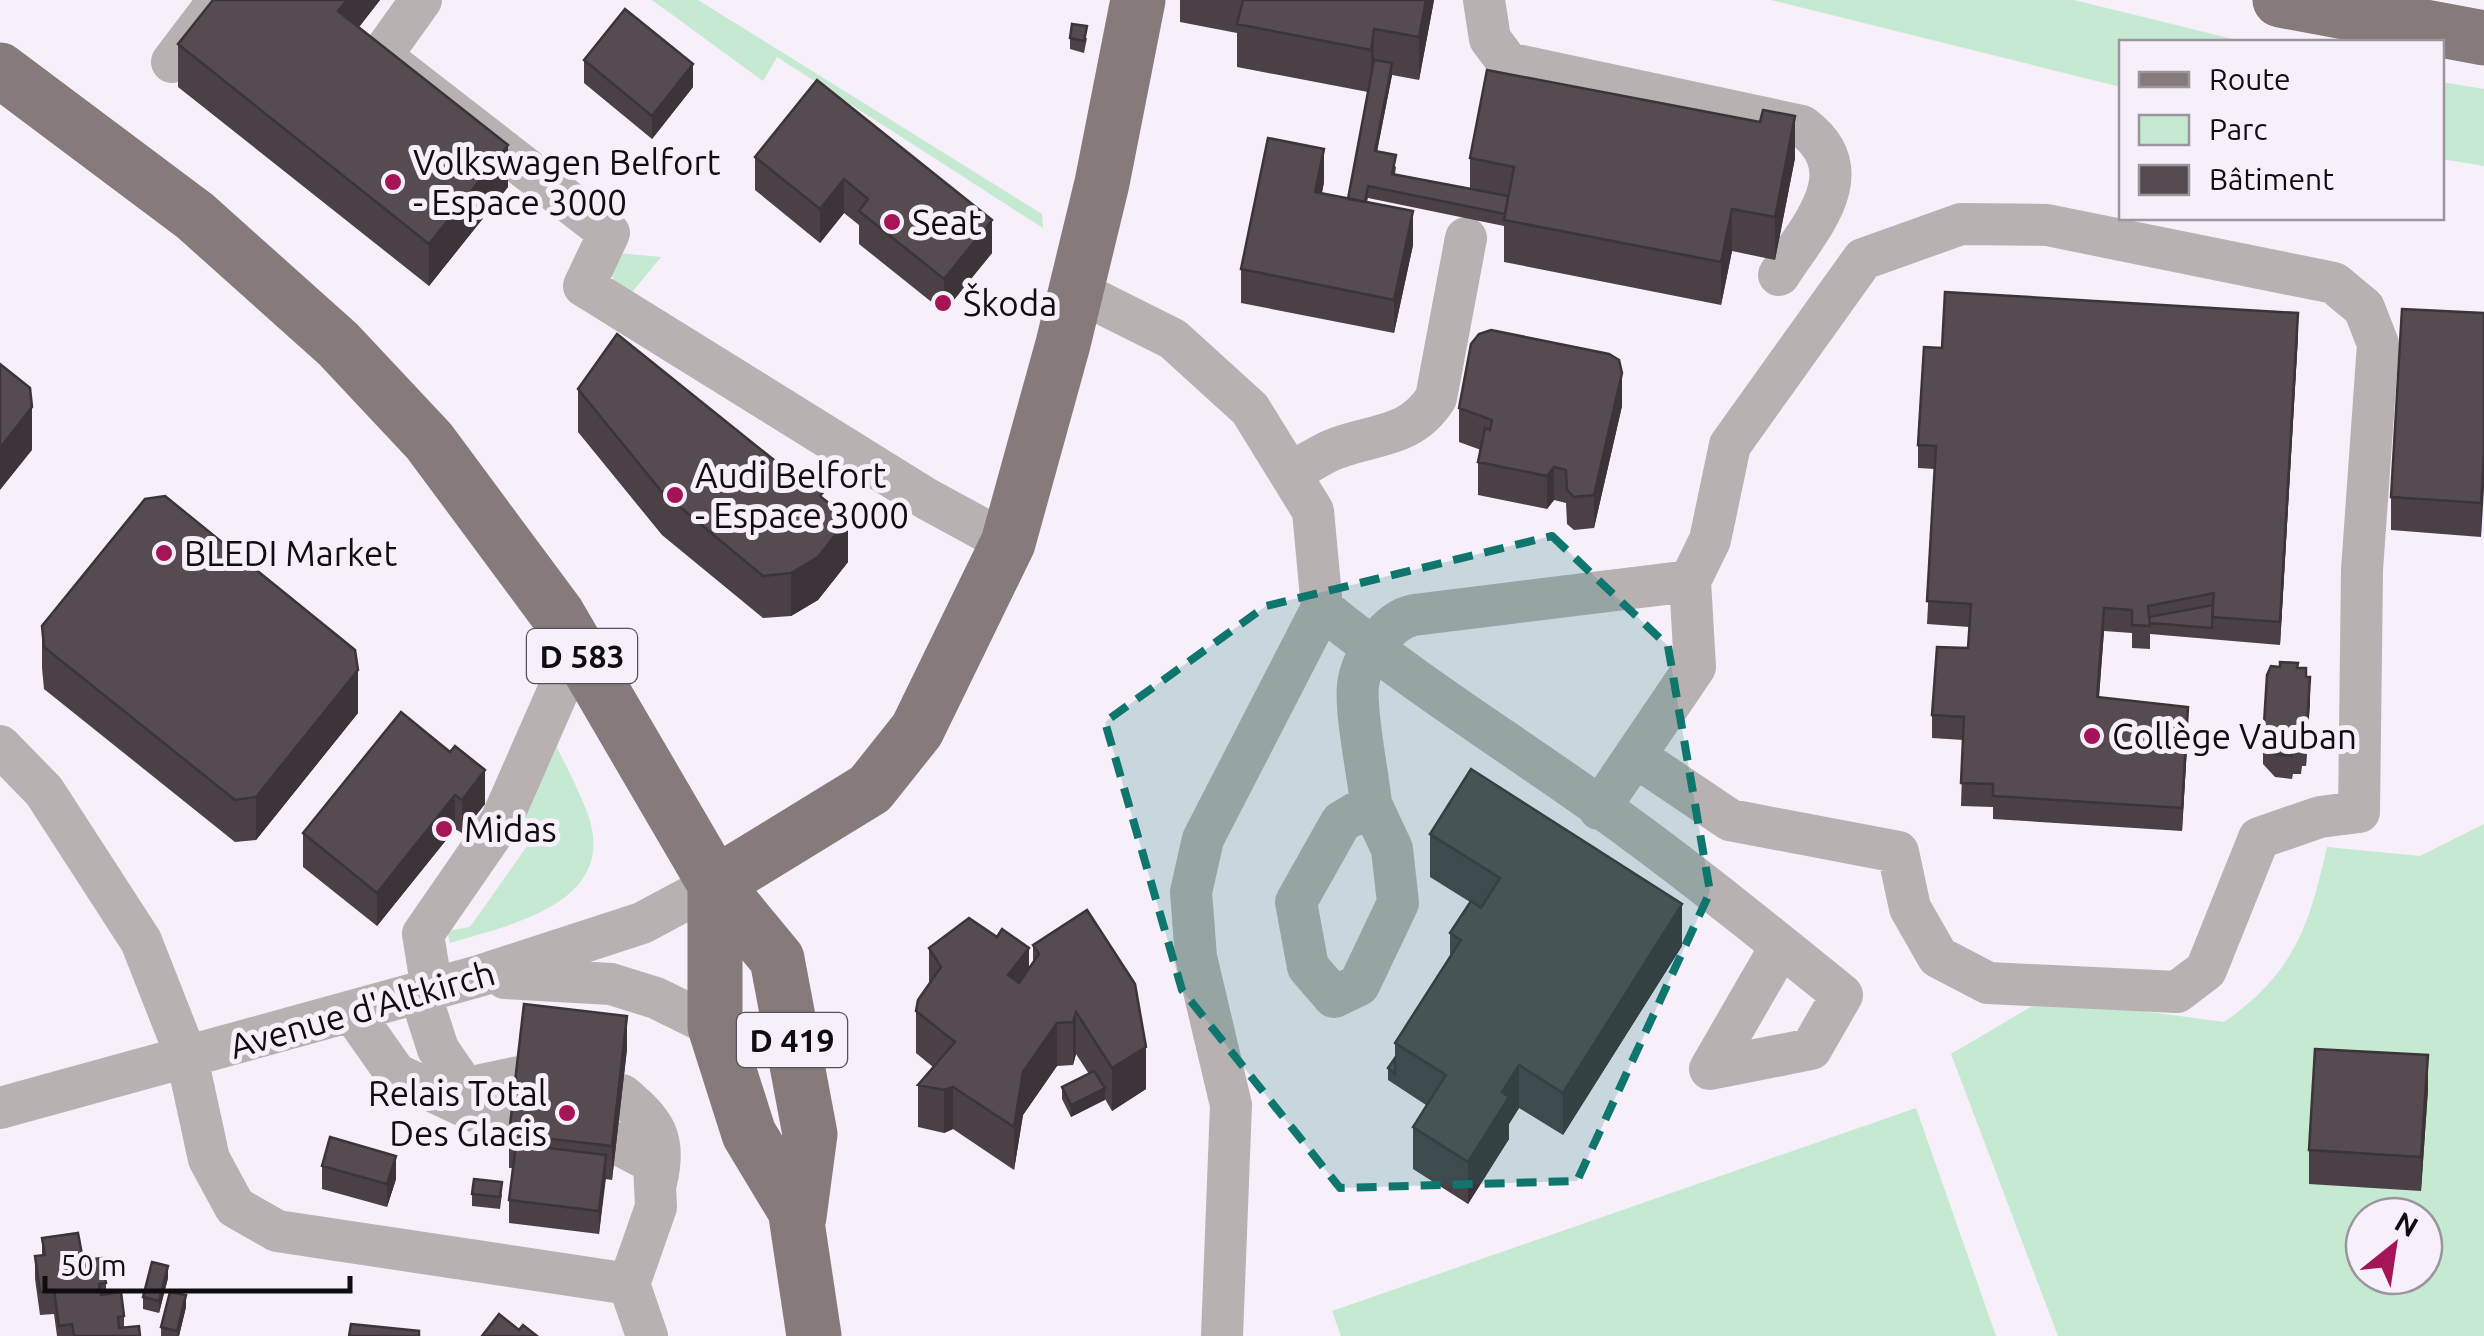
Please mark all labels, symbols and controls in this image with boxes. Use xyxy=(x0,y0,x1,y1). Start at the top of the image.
legend xyxy=(2119,40,2444,220)
text: Route xyxy=(2209,62,2291,96)
text: Parc xyxy=(2209,112,2267,146)
place label: Volkswagen Belfort - Espace 3000 xyxy=(413,142,721,222)
text: Bâtiment xyxy=(2209,162,2334,196)
marker: Volkswagen Belfort - Espace 3000 xyxy=(382,171,404,193)
place label: Seat xyxy=(912,202,982,242)
marker: Seat xyxy=(881,211,903,233)
place label: Škoda xyxy=(963,282,1057,323)
marker: Škoda xyxy=(932,292,954,314)
place label: Audi Belfort - Espace 3000 xyxy=(695,455,909,535)
marker: Audi Belfort - Espace 3000 xyxy=(664,484,686,506)
place label: BLEDI Market xyxy=(184,533,397,573)
marker: BLEDI Market xyxy=(153,542,175,564)
road number: D 583 xyxy=(527,629,637,683)
place label: Collège Vauban xyxy=(2112,716,2357,756)
marker: Collège Vauban xyxy=(2081,725,2103,747)
place label: Midas xyxy=(464,809,557,849)
marker: Midas xyxy=(433,818,455,840)
street label: Avenue d'Altkirch xyxy=(225,952,499,1066)
road number: D 419 xyxy=(737,1013,847,1067)
place label: Relais Total Des Glacis xyxy=(368,1073,547,1153)
marker: Relais Total Des Glacis xyxy=(556,1102,578,1124)
north arrow xyxy=(2344,1196,2444,1296)
text: N xyxy=(2390,1205,2424,1243)
scale bar xyxy=(45,1231,350,1293)
text: 50 m xyxy=(60,1248,127,1282)

